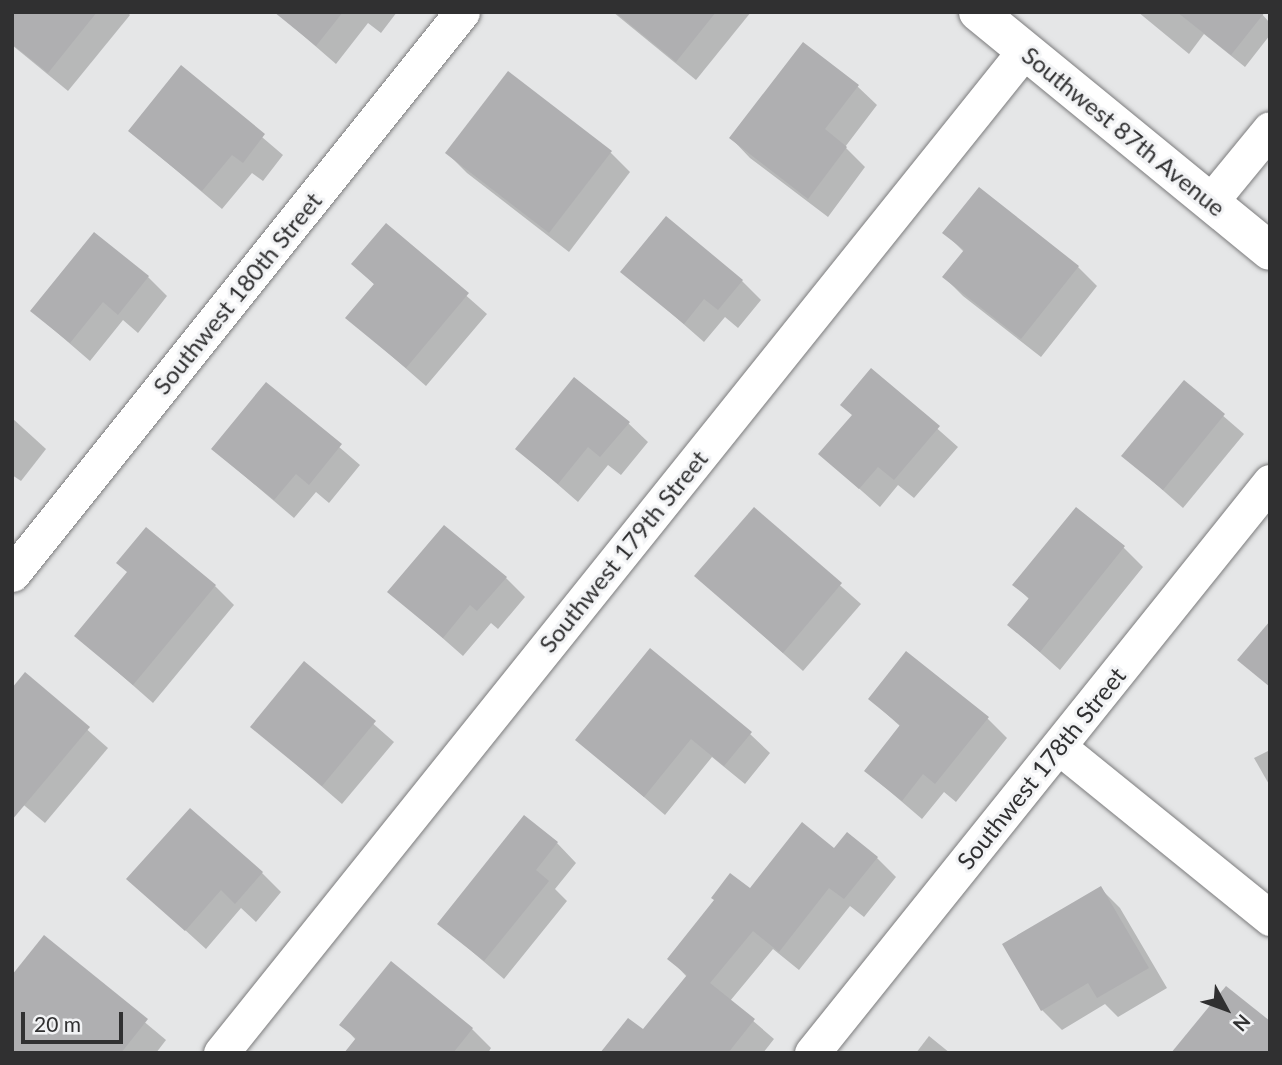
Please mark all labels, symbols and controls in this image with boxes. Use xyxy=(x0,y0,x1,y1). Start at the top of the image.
street label: Southwest 87th Avenue xyxy=(1016,40,1232,222)
street label: Southwest 180th Street xyxy=(147,186,327,400)
street label: Southwest 179th Street xyxy=(533,444,713,658)
street label: Southwest 178th Street xyxy=(951,661,1131,875)
north arrow xyxy=(1191,974,1261,1044)
scale bar xyxy=(24,998,126,1042)
text: N xyxy=(1229,1010,1256,1036)
text: 20 m xyxy=(34,1011,81,1036)

